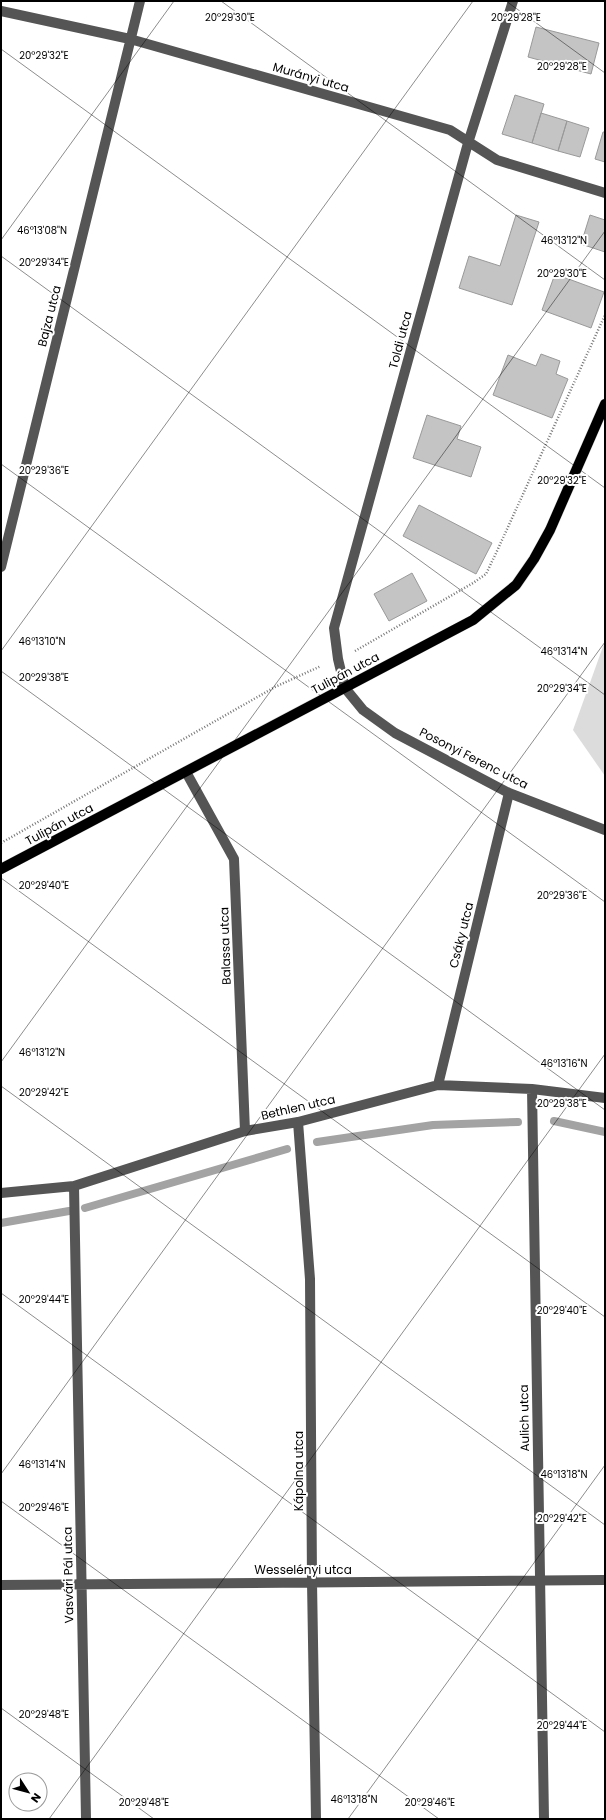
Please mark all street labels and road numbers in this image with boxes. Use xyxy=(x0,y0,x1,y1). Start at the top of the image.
street label: Murányi utca xyxy=(271,58,351,96)
street label: Bajza utca xyxy=(33,284,65,348)
street label: Toldi utca xyxy=(384,309,416,371)
street label: Tulipán utca xyxy=(308,648,382,698)
street label: Posonyi Ferenc utca xyxy=(417,723,531,793)
street label: Tulipán utca xyxy=(22,799,96,849)
street label: Csáky utca xyxy=(445,900,477,970)
street label: Balassa utca xyxy=(215,907,235,985)
street label: Bethlen utca xyxy=(259,1090,337,1124)
street label: Aulich utca xyxy=(515,1384,533,1452)
street label: Kápolna utca xyxy=(290,1431,307,1511)
street label: Vasvári Pál utca xyxy=(59,1527,77,1623)
street label: Wesselényi utca xyxy=(254,1561,352,1578)

